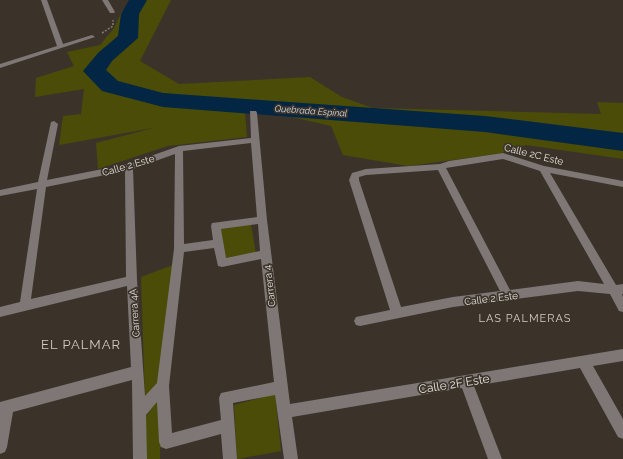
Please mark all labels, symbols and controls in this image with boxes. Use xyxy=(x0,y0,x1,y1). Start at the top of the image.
water label: Quebrada Espinal xyxy=(274,103,348,119)
street label: Calle 2C Este xyxy=(503,142,565,167)
street label: Calle 2 Este xyxy=(101,153,156,178)
street label: Carrera 4 xyxy=(261,264,278,307)
street label: Carrera 4A xyxy=(127,288,142,338)
street label: Calle 2 Este xyxy=(464,290,519,307)
district label: LAS PALMERAS xyxy=(479,312,571,325)
district label: EL PALMAR xyxy=(41,337,121,352)
street label: Calle 2F Este xyxy=(418,371,490,397)

